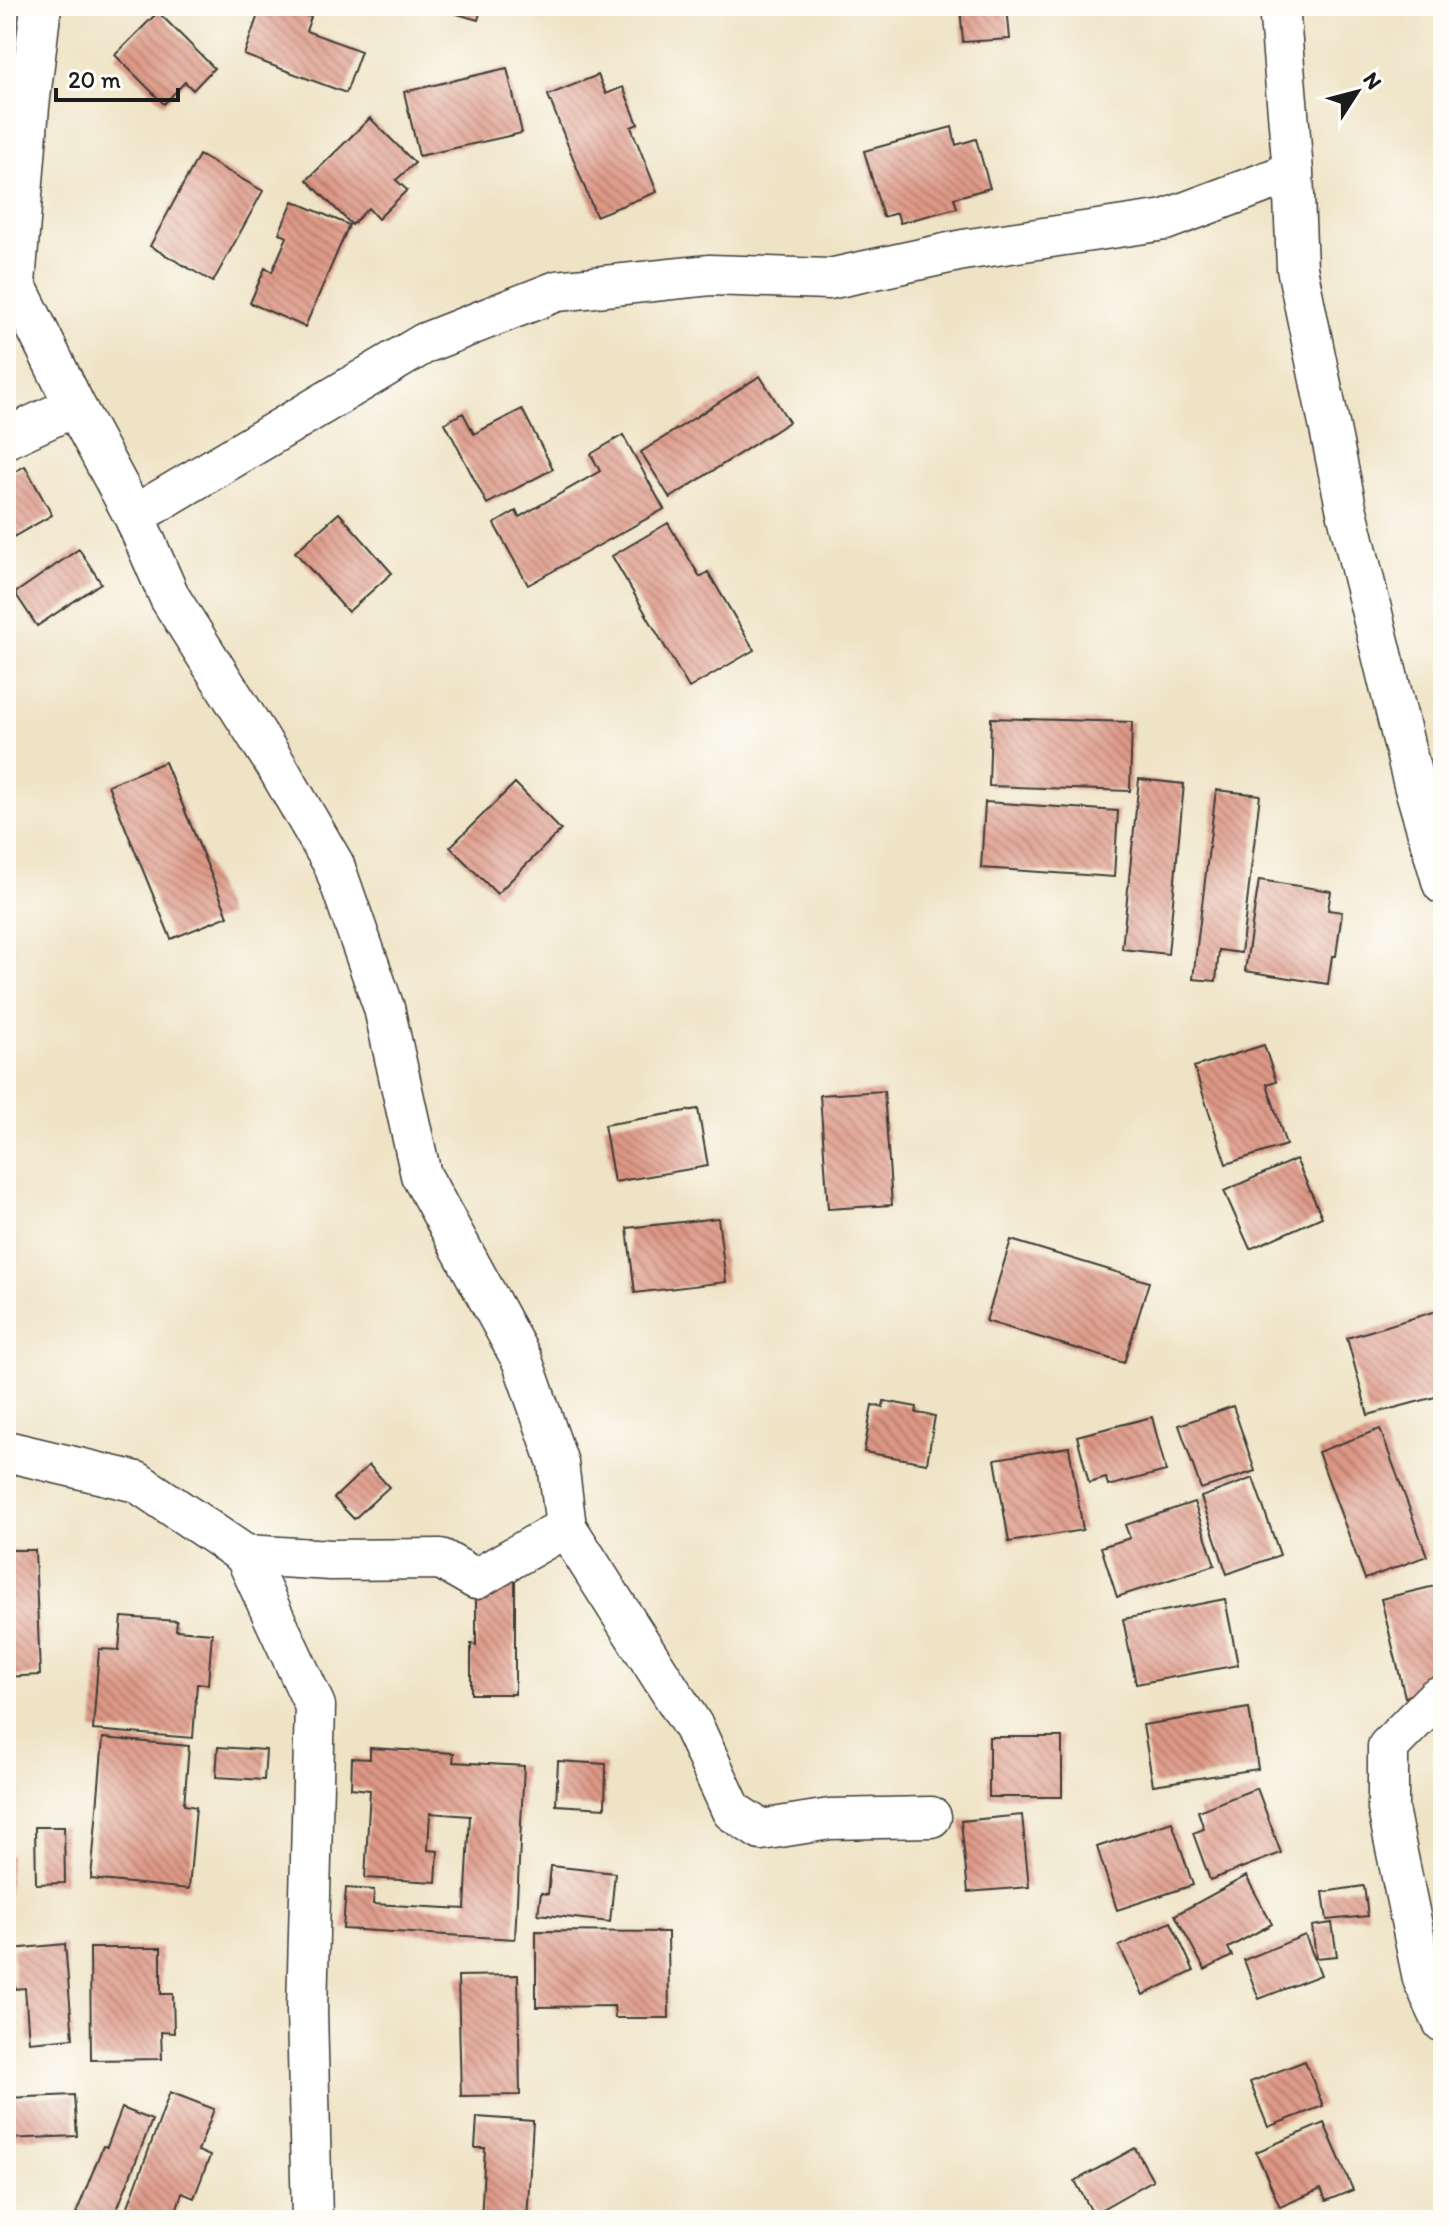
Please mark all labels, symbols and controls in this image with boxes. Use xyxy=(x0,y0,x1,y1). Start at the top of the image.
scale bar xyxy=(56,52,178,102)
north arrow xyxy=(1317,52,1397,132)
text: 20 m xyxy=(68,65,121,94)
text: N xyxy=(1357,67,1388,94)

